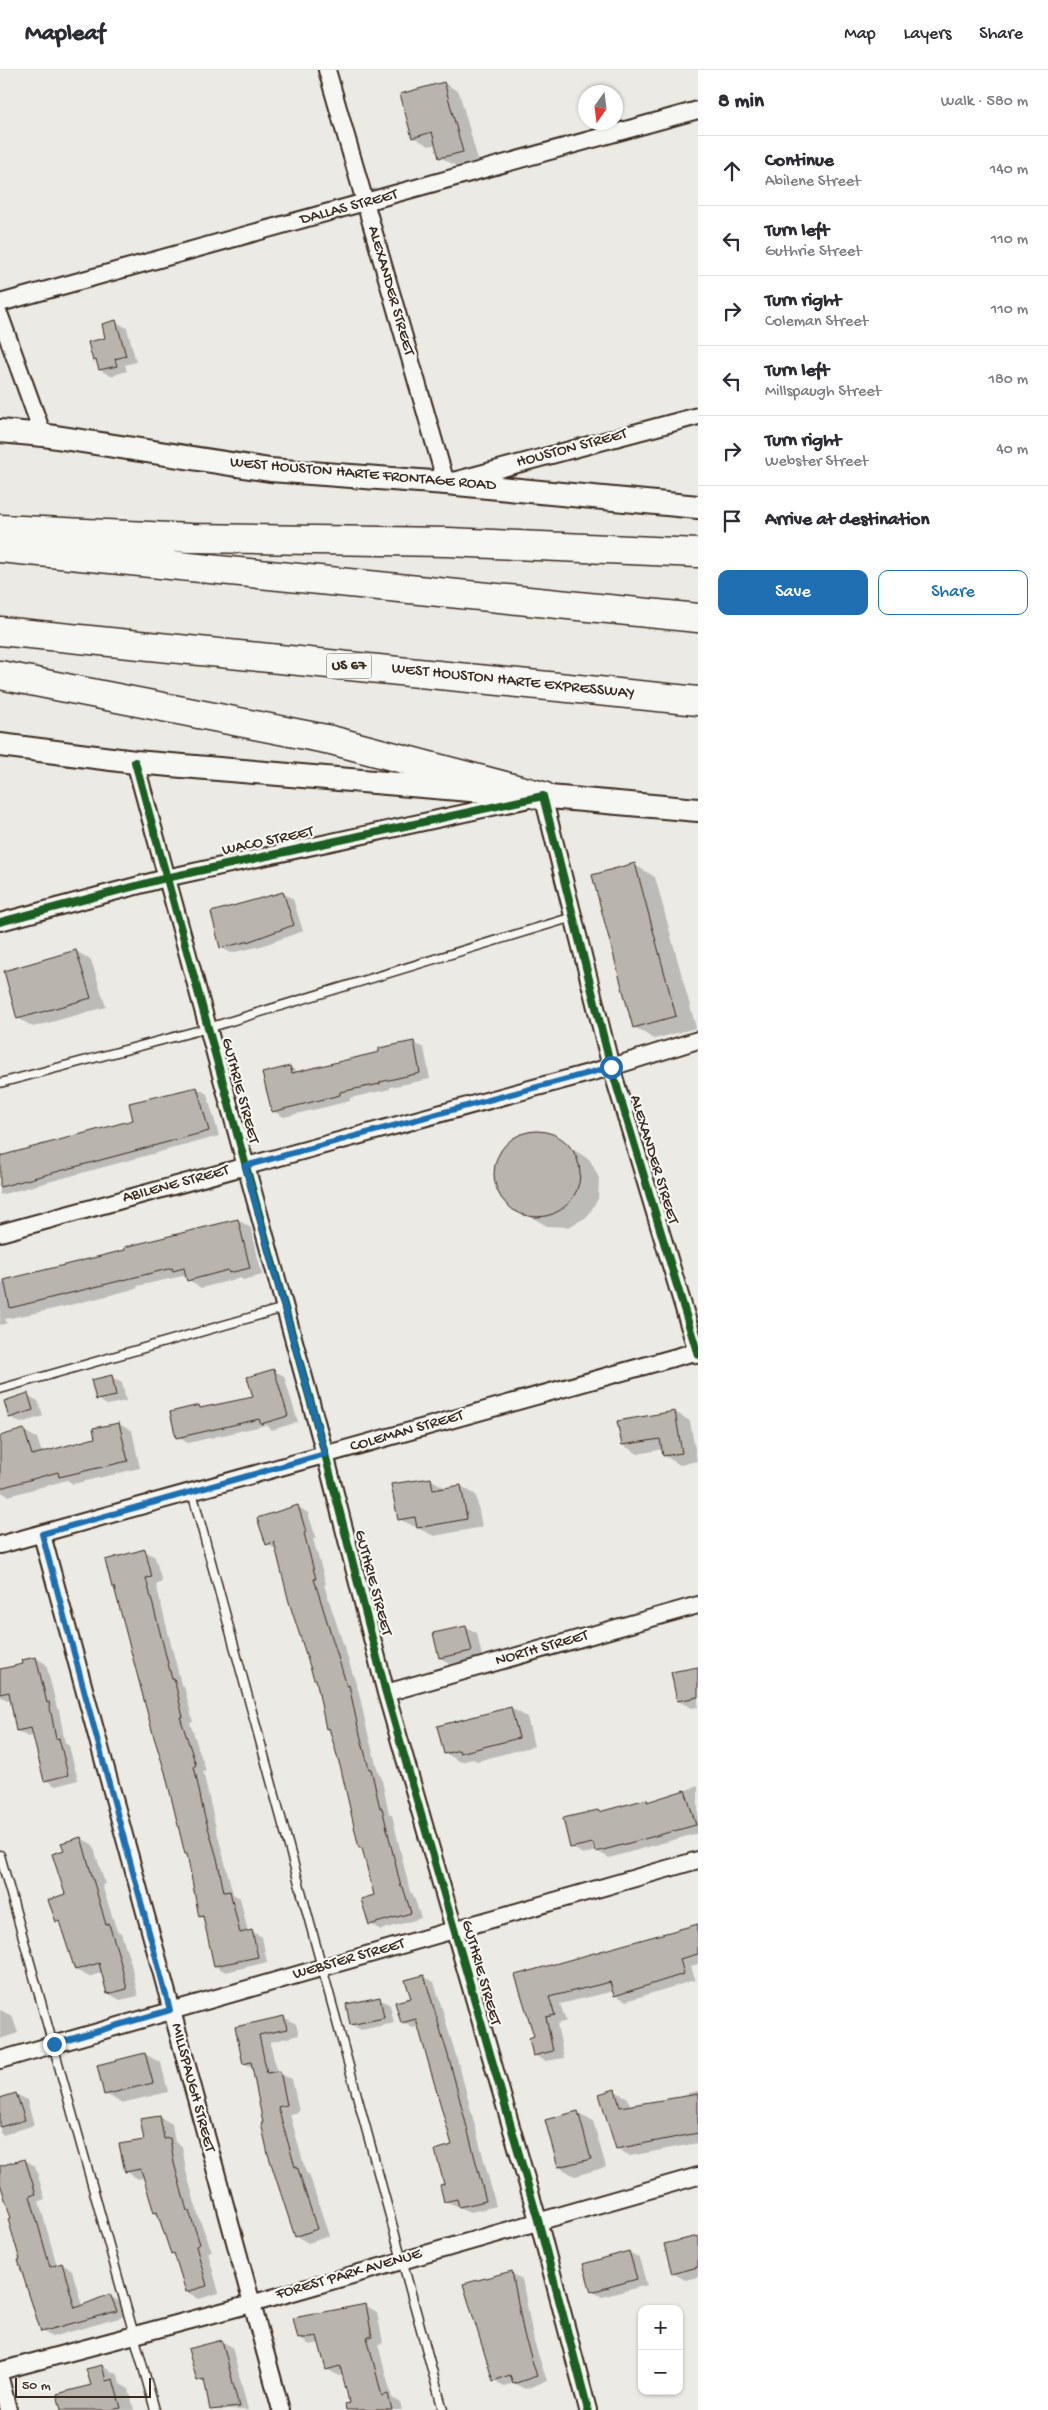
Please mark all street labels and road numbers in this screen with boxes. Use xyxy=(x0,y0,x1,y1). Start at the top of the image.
street label: DALLAS STREET xyxy=(297,186,401,230)
street label: ALEXANDER STREET xyxy=(362,224,418,359)
street label: HOUSTON STREET xyxy=(515,425,630,473)
street label: WEST HOUSTON HARTE FRONTAGE ROAD xyxy=(229,454,498,496)
road number: US 67 xyxy=(326,654,372,678)
street label: WEST HOUSTON HARTE EXPRESSWAY xyxy=(391,660,635,704)
street label: WACO STREET xyxy=(220,823,316,861)
street label: GUTHRIE STREET xyxy=(216,1036,262,1147)
street label: ALEXANDER STREET xyxy=(624,1093,682,1228)
street label: ABILENE STREET xyxy=(121,1161,232,1208)
street label: COLEMAN STREET xyxy=(348,1407,467,1457)
street label: GUTHRIE STREET xyxy=(349,1528,395,1639)
street label: NORTH STREET xyxy=(493,1626,591,1671)
street label: GUTHRIE STREET xyxy=(456,1918,504,2029)
street label: WEBSTER STREET xyxy=(291,1935,408,1985)
street label: MILLSPAUGH STREET xyxy=(166,2021,219,2155)
street label: FOREST PARK AVENUE xyxy=(273,2245,425,2305)

